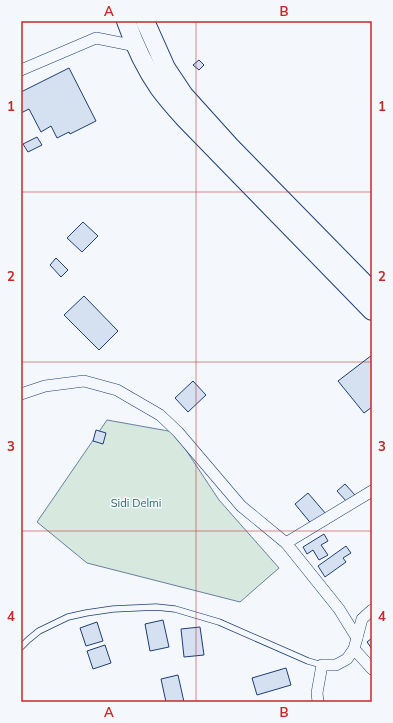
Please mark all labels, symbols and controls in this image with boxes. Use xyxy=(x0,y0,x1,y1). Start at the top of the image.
text: A xyxy=(104,3,114,19)
text: B xyxy=(280,3,289,19)
text: 1 xyxy=(7,98,15,114)
text: 1 xyxy=(378,98,386,114)
text: 2 xyxy=(7,268,15,284)
text: 2 xyxy=(378,268,386,284)
text: 3 xyxy=(7,438,15,454)
text: 3 xyxy=(378,438,386,454)
park label: Sidi Delmi xyxy=(111,496,161,510)
text: 4 xyxy=(7,608,15,624)
text: 4 xyxy=(378,608,386,624)
text: A xyxy=(104,704,114,720)
text: B xyxy=(280,704,289,720)

